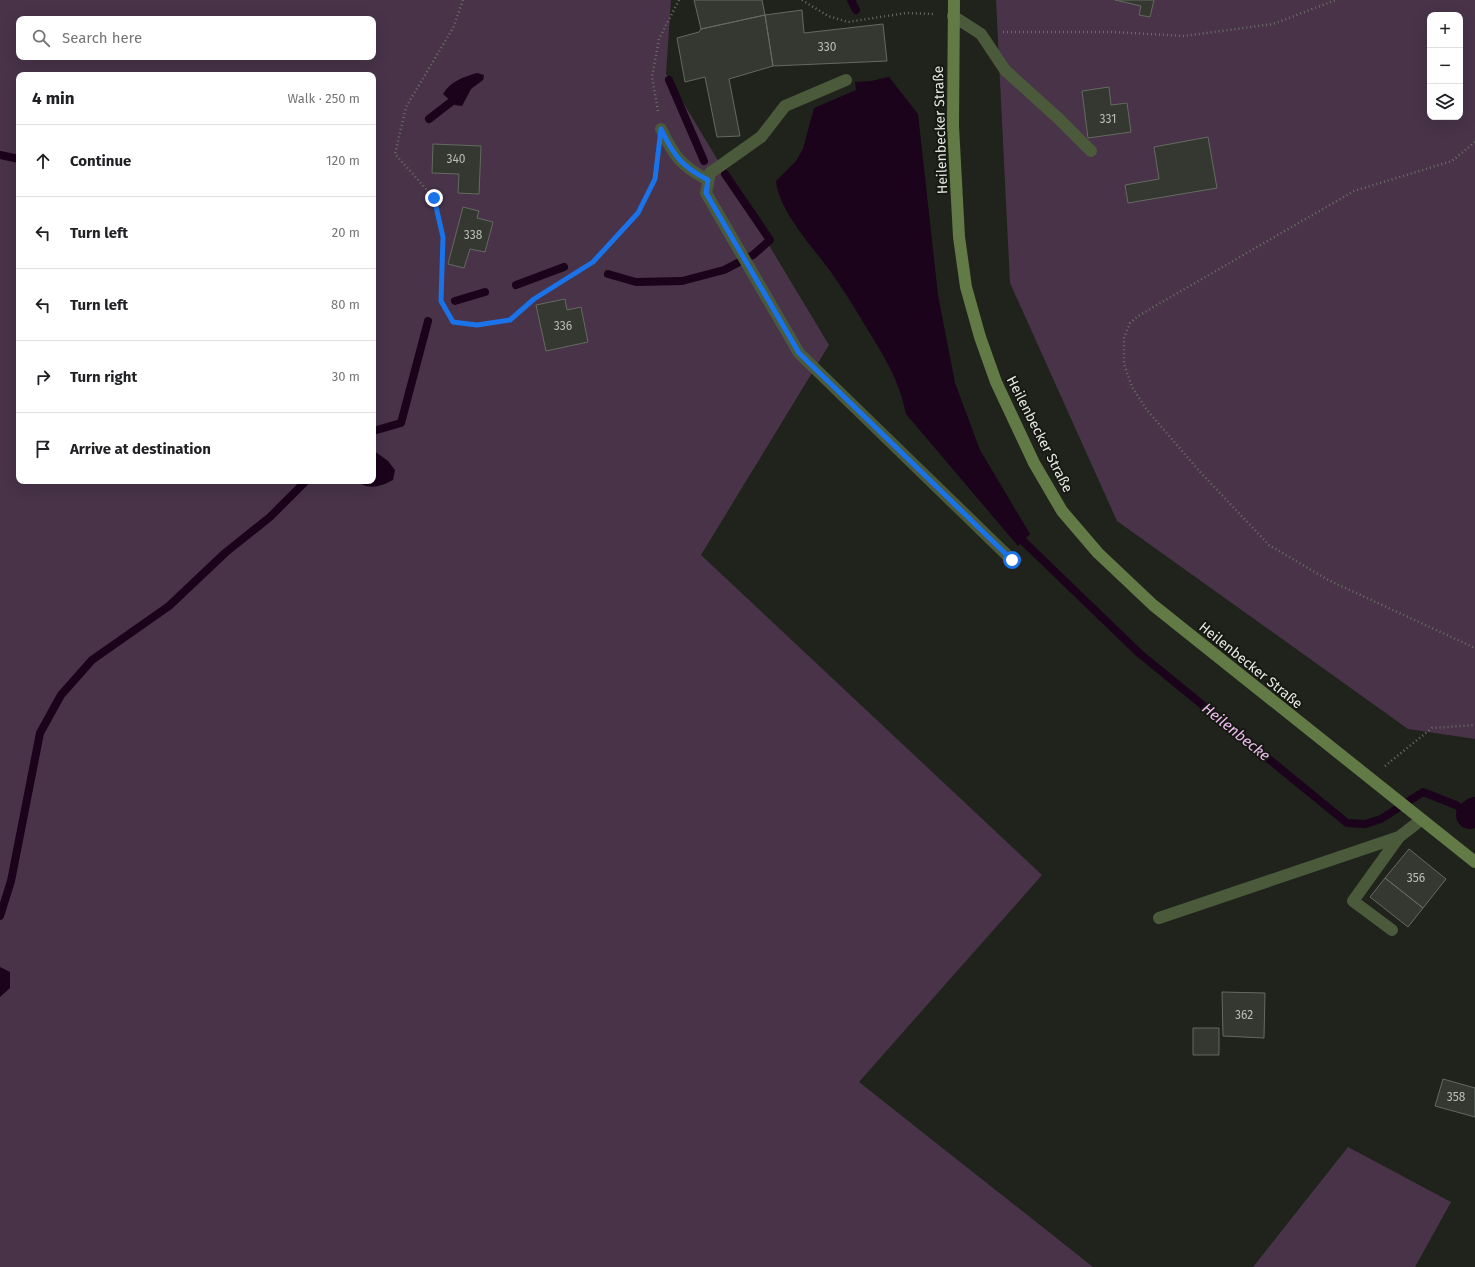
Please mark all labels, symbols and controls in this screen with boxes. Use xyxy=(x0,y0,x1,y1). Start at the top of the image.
map controls xyxy=(1427,12,1463,120)
button: + xyxy=(1427,12,1463,48)
search box xyxy=(16,16,376,60)
icon: search xyxy=(30,27,52,49)
text: Search here xyxy=(62,29,142,47)
house number: 330 xyxy=(818,40,837,54)
button: − xyxy=(1427,48,1463,84)
street label: Heilenbecker Straße xyxy=(930,65,951,195)
button: layers xyxy=(1427,84,1463,120)
text: 4 min xyxy=(32,88,75,109)
text: Walk · 250 m xyxy=(287,91,360,106)
house number: 331 xyxy=(1100,112,1116,126)
icon: ahead xyxy=(32,150,54,172)
text: Continue xyxy=(70,152,131,170)
house number: 340 xyxy=(446,152,466,166)
text: 120 m xyxy=(326,153,360,168)
route end xyxy=(425,189,443,207)
icon: left xyxy=(32,222,54,244)
text: Turn left xyxy=(70,224,128,242)
text: 20 m xyxy=(332,225,360,240)
house number: 338 xyxy=(464,228,483,242)
icon: left xyxy=(32,294,54,316)
text: Turn left xyxy=(70,296,128,314)
text: 80 m xyxy=(331,297,360,312)
house number: 336 xyxy=(554,319,572,333)
icon: right xyxy=(32,366,54,388)
text: Turn right xyxy=(70,368,137,386)
text: 30 m xyxy=(332,369,360,384)
street label: Heilenbecker Straße xyxy=(1003,373,1076,495)
icon: arrive xyxy=(32,438,54,460)
text: Arrive at destination xyxy=(70,440,211,458)
route start xyxy=(1003,551,1021,569)
street label: Heilenbecker Straße xyxy=(1195,618,1306,712)
water label: Heilenbecke xyxy=(1198,699,1274,765)
house number: 356 xyxy=(1407,871,1425,885)
house number: 362 xyxy=(1235,1008,1253,1022)
house number: 358 xyxy=(1447,1090,1466,1104)

